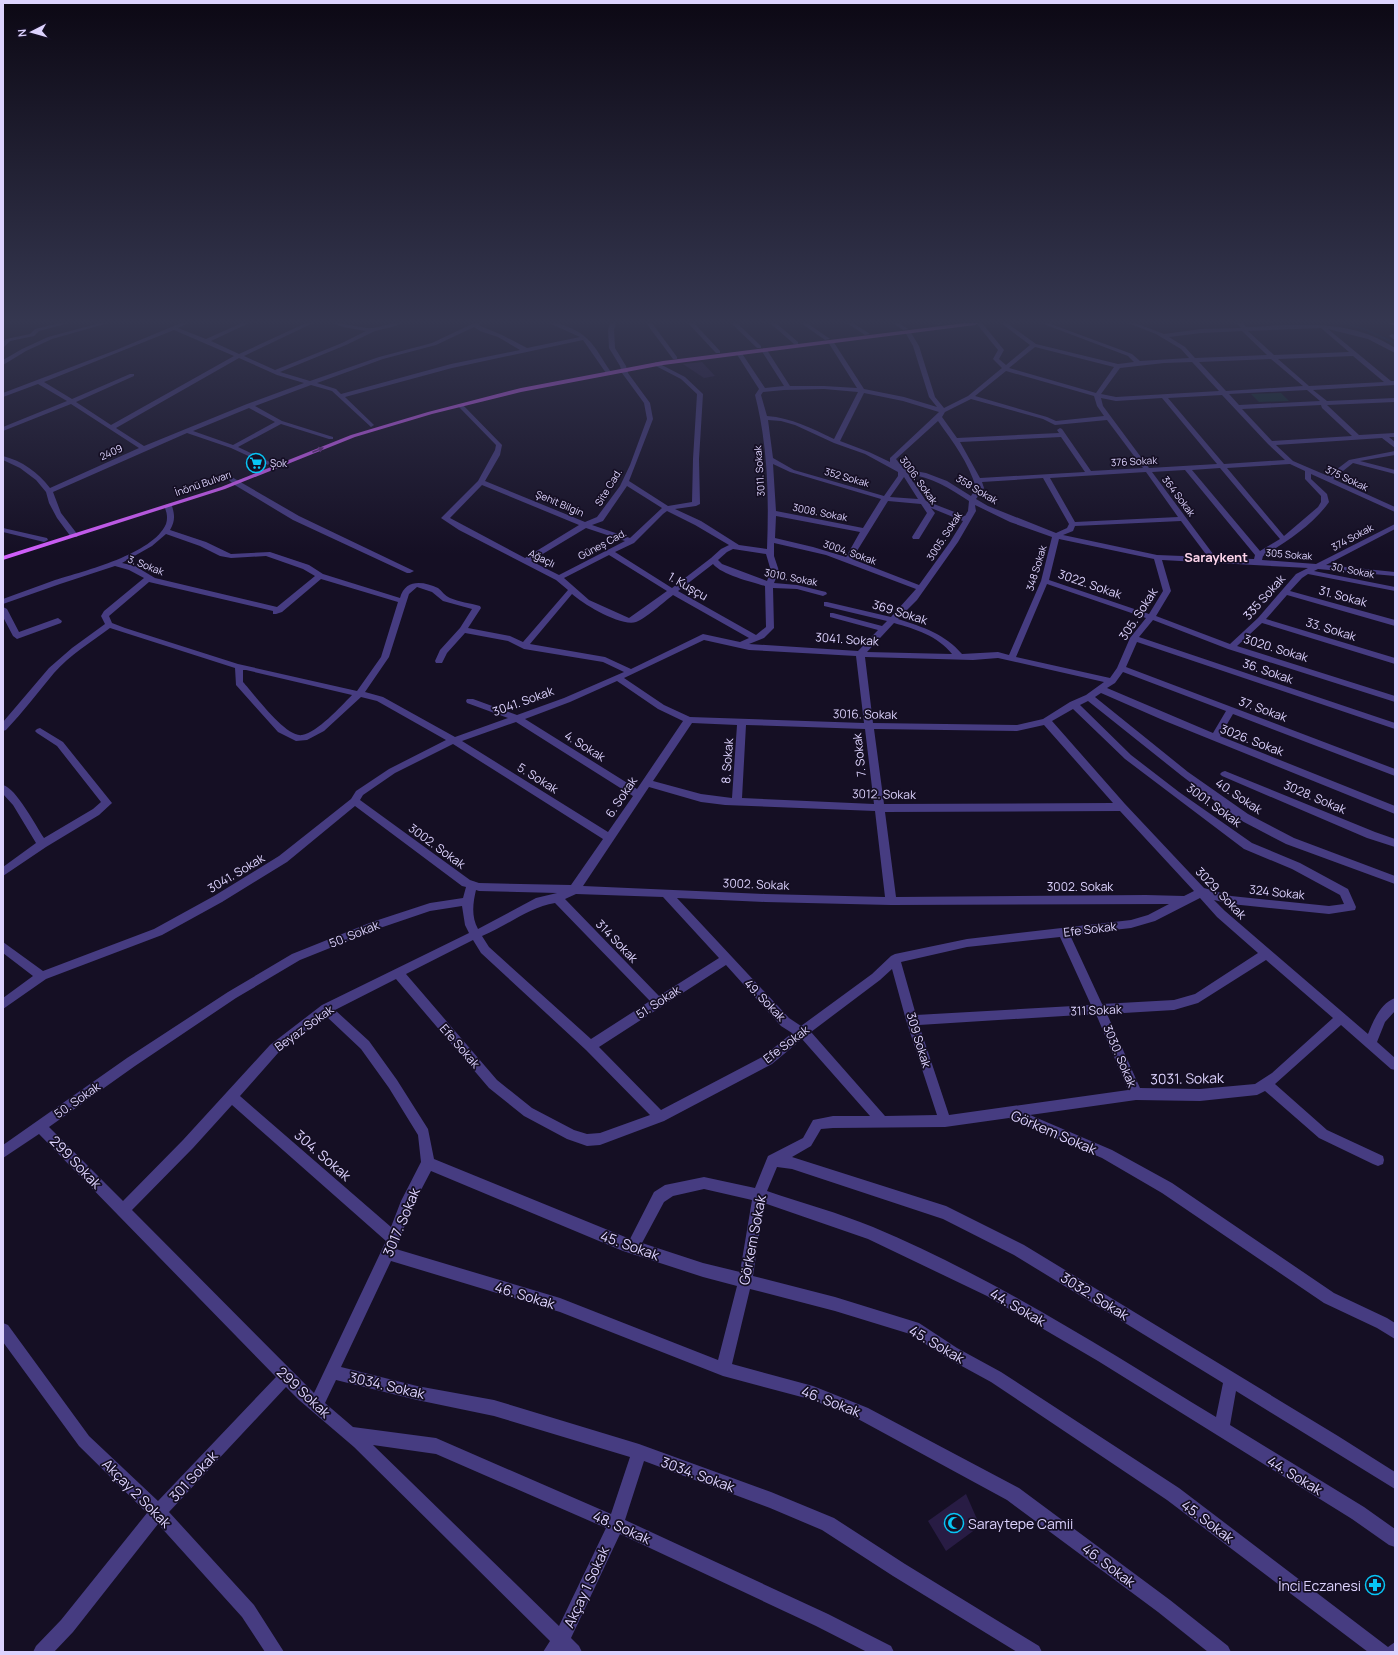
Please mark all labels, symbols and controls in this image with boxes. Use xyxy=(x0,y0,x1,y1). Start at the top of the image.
north arrow xyxy=(12,12,52,52)
text: N xyxy=(14,28,29,38)
street label: 2409 xyxy=(97,441,125,463)
street label: 3011. Sokak xyxy=(750,444,768,497)
one-way arrow xyxy=(312,447,323,453)
supermarket icon: Şok xyxy=(245,452,267,474)
street label: 3006. Sokak xyxy=(897,453,942,508)
street label: 376 Sokak xyxy=(1111,453,1159,469)
place label: Şok xyxy=(270,456,288,470)
street label: 375 Sokak xyxy=(1323,462,1372,494)
street label: 352 Sokak xyxy=(823,464,872,490)
street label: Site Cad. xyxy=(591,466,625,508)
street label: İnönü Bulvarı xyxy=(173,467,233,499)
street label: 358 Sokak xyxy=(953,471,1001,508)
street label: 364 Sokak xyxy=(1159,473,1199,520)
street label: Şehit Bilgin xyxy=(534,487,586,519)
street label: 3008. Sokak xyxy=(791,500,850,524)
street label: 3005. Sokak xyxy=(923,508,966,563)
street label: 374 Sokak xyxy=(1329,520,1376,554)
street label: Güneş Cad. xyxy=(575,525,629,563)
street label: 3004. Sokak xyxy=(821,536,880,568)
street label: 348 Sokak xyxy=(1022,543,1050,592)
street label: 305 Sokak xyxy=(1265,545,1314,563)
street label: Ağaçlı xyxy=(526,546,558,570)
district label: Saraykent xyxy=(1184,548,1248,566)
street label: 3. Sokak xyxy=(126,552,167,579)
street label: 30. Sokak xyxy=(1330,559,1377,581)
street label: 3010. Sokak xyxy=(763,565,820,589)
street label: 3022. Sokak xyxy=(1056,565,1125,603)
street label: 1. Kuşçu xyxy=(665,568,711,604)
street label: 335 Sokak xyxy=(1239,570,1290,623)
street label: 31. Sokak xyxy=(1317,581,1370,611)
street label: 305. Sokak xyxy=(1115,584,1162,644)
street label: 369 Sokak xyxy=(870,596,931,629)
street label: 33. Sokak xyxy=(1304,613,1359,645)
street label: 3041. Sokak xyxy=(815,628,880,650)
street label: 3020. Sokak xyxy=(1242,630,1311,666)
street label: 36. Sokak xyxy=(1240,654,1297,688)
street label: 3041. Sokak xyxy=(490,682,557,720)
street label: 37. Sokak xyxy=(1236,692,1291,726)
street label: 3016. Sokak xyxy=(833,705,898,723)
street label: 3026. Sokak xyxy=(1218,720,1287,760)
street label: 4. Sokak xyxy=(561,727,610,766)
street label: 7. Sokak xyxy=(848,731,870,778)
street label: 8. Sokak xyxy=(717,737,737,784)
street label: 5. Sokak xyxy=(514,759,563,798)
street label: 6. Sokak xyxy=(601,772,641,821)
street label: 40. Sokak xyxy=(1212,774,1267,818)
street label: 3028. Sokak xyxy=(1281,776,1350,818)
street label: 3001. Sokak xyxy=(1183,779,1246,831)
street label: 3012. Sokak xyxy=(852,785,917,803)
street label: 3002. Sokak xyxy=(405,820,470,873)
street label: 3041. Sokak xyxy=(204,849,269,897)
street label: 3029. Sokak xyxy=(1192,863,1251,924)
street label: 3002. Sokak xyxy=(722,874,791,894)
street label: 3002. Sokak xyxy=(1047,878,1114,895)
street label: 324 Sokak xyxy=(1248,881,1307,903)
street label: 50. Sokak xyxy=(326,916,383,952)
street label: 314 Sokak xyxy=(592,916,643,967)
street label: Efe Sokak xyxy=(1062,917,1119,941)
street label: 49. Sokak xyxy=(741,975,790,1026)
street label: 51. Sokak xyxy=(633,981,684,1023)
street label: Beyaz Sokak xyxy=(271,1000,338,1055)
street label: 311 Sokak xyxy=(1070,1001,1123,1019)
street label: 309 Sokak xyxy=(903,1010,936,1071)
street label: Efe Sokak xyxy=(436,1020,485,1072)
street label: Efe Sokak xyxy=(760,1021,813,1067)
street label: 3030. Sokak xyxy=(1099,1022,1141,1091)
street label: 3031. Sokak xyxy=(1150,1068,1225,1088)
street label: 50. Sokak xyxy=(51,1077,104,1122)
street label: Görkem Sokak xyxy=(1008,1105,1101,1159)
street label: 304. Sokak xyxy=(291,1125,356,1186)
street label: 299 Sokak xyxy=(46,1131,107,1193)
street label: 3017. Sokak xyxy=(378,1184,424,1259)
street label: Görkem Sokak xyxy=(734,1192,770,1287)
street label: 45. Sokak xyxy=(598,1226,663,1265)
street label: 3032. Sokak xyxy=(1057,1268,1134,1325)
street label: 46. Sokak xyxy=(493,1277,558,1313)
street label: 44. Sokak xyxy=(987,1283,1050,1331)
street label: 45. Sokak xyxy=(906,1320,969,1368)
street label: 299 Sokak xyxy=(273,1362,336,1422)
street label: 3034. Sokak xyxy=(347,1367,428,1403)
street label: 46. Sokak xyxy=(799,1381,864,1421)
street label: 301 Sokak xyxy=(165,1446,222,1506)
street label: 44. Sokak xyxy=(1264,1451,1327,1499)
street label: 3034. Sokak xyxy=(659,1452,738,1496)
street label: Akçay 2 Sokak xyxy=(98,1454,176,1532)
street label: 45. Sokak xyxy=(1178,1495,1239,1548)
street label: 48. Sokak xyxy=(590,1506,655,1549)
mosque icon: Saraytepe Camii xyxy=(943,1512,965,1534)
place label: Saraytepe Camii xyxy=(968,1514,1073,1533)
street label: 46. Sokak xyxy=(1079,1539,1140,1592)
street label: Akçay 1 Sokak xyxy=(559,1542,614,1631)
pharmacy icon: İnci Eczanesi xyxy=(1364,1574,1386,1596)
place label: İnci Eczanesi xyxy=(1278,1576,1361,1595)

